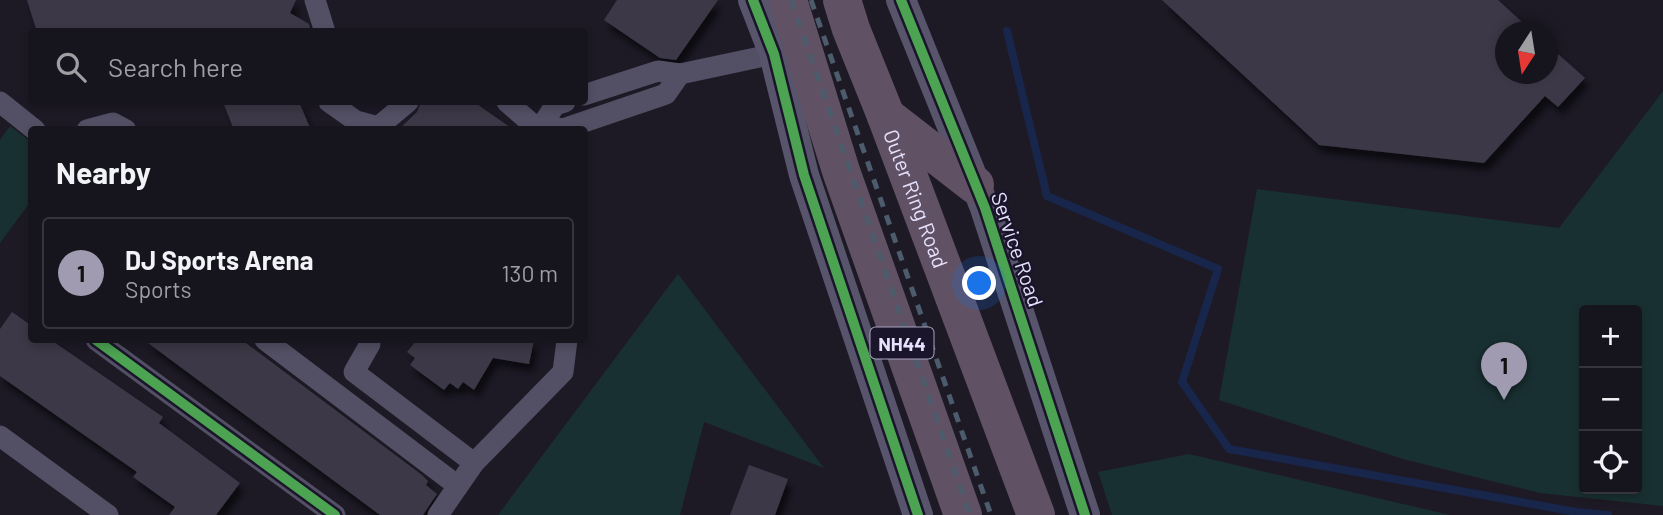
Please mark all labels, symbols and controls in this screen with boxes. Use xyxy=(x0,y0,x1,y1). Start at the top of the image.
north arrow xyxy=(1495,21,1558,84)
search box xyxy=(28,28,588,105)
icon: search xyxy=(52,48,90,86)
text: Search here xyxy=(108,51,243,82)
street label: Outer Ring Road xyxy=(879,125,954,271)
text: Nearby xyxy=(56,154,151,190)
street label: Service Road xyxy=(987,188,1049,310)
text: DJ Sports Arena xyxy=(125,244,314,275)
text: 1 xyxy=(77,259,85,287)
text: 130 m xyxy=(501,259,558,287)
your location xyxy=(962,266,996,300)
text: Sports xyxy=(125,275,192,303)
map controls xyxy=(1579,305,1642,494)
button: + xyxy=(1579,305,1642,368)
road number: NH44 xyxy=(870,328,934,358)
pin: 1 xyxy=(1481,342,1527,400)
button: − xyxy=(1579,368,1642,431)
button: locate xyxy=(1579,431,1642,494)

